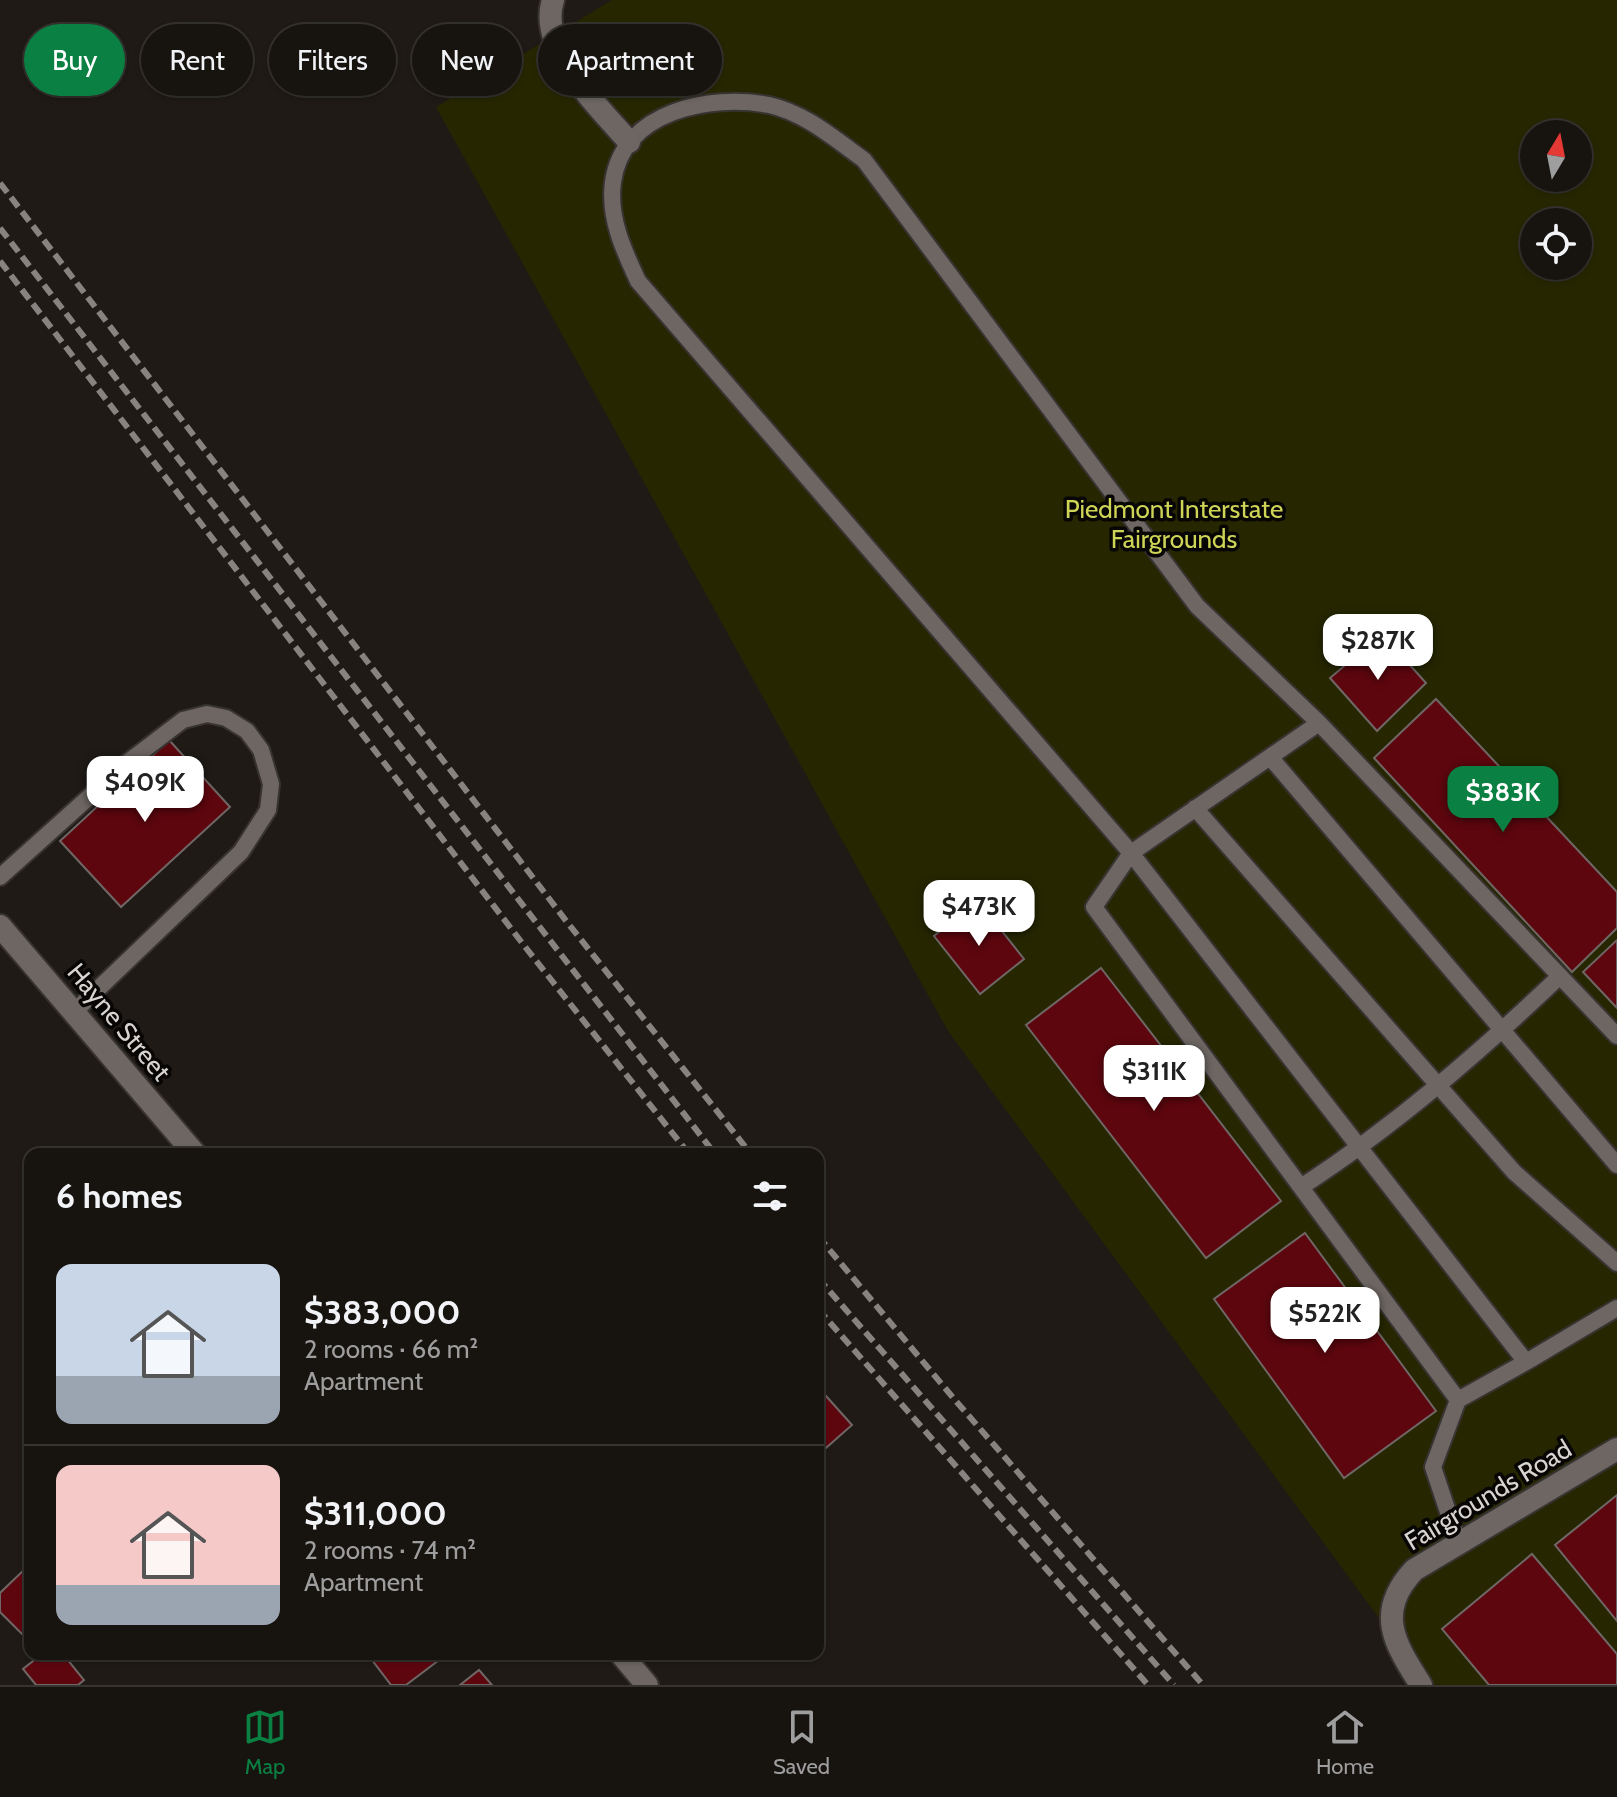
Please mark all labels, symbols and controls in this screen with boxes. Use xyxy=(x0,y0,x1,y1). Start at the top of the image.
chip: Buy xyxy=(24,24,125,96)
chip: Rent xyxy=(141,24,253,96)
chip: Filters xyxy=(269,24,396,96)
chip: New xyxy=(412,24,522,96)
chip: Apartment xyxy=(538,24,722,96)
north arrow xyxy=(1520,120,1592,192)
map controls xyxy=(1520,120,1592,280)
button: locate xyxy=(1520,208,1592,280)
park label: Piedmont Interstate Fairgrounds xyxy=(1065,493,1283,555)
pin: $287K xyxy=(1322,614,1434,682)
text: $287K xyxy=(1341,624,1415,656)
pin: $409K xyxy=(89,756,201,824)
text: $409K xyxy=(105,766,185,798)
pin: $383K xyxy=(1447,766,1559,834)
text: $383K xyxy=(1465,776,1541,808)
pin: $473K xyxy=(923,880,1035,948)
text: $473K xyxy=(942,890,1016,922)
street label: Hayne Street xyxy=(61,957,178,1088)
pin: $311K xyxy=(1098,1045,1210,1113)
text: $311K xyxy=(1122,1055,1186,1087)
icon: filters xyxy=(748,1174,792,1218)
text: 6 homes xyxy=(56,1175,182,1217)
pin: $522K xyxy=(1269,1287,1381,1355)
text: $383,000 xyxy=(304,1291,461,1333)
icon: home xyxy=(120,1296,216,1392)
text: $522K xyxy=(1289,1297,1361,1329)
text: 2 rooms · 66 m² xyxy=(304,1333,478,1365)
text: Apartment xyxy=(304,1365,423,1397)
street label: Fairgrounds Road xyxy=(1399,1433,1577,1557)
text: $311,000 xyxy=(304,1492,447,1534)
icon: home xyxy=(120,1497,216,1593)
text: 2 rooms · 74 m² xyxy=(304,1534,476,1566)
text: Apartment xyxy=(304,1566,423,1598)
tab: Map xyxy=(243,1705,287,1780)
tab: Saved xyxy=(773,1705,830,1780)
tab: Home xyxy=(1316,1705,1374,1780)

